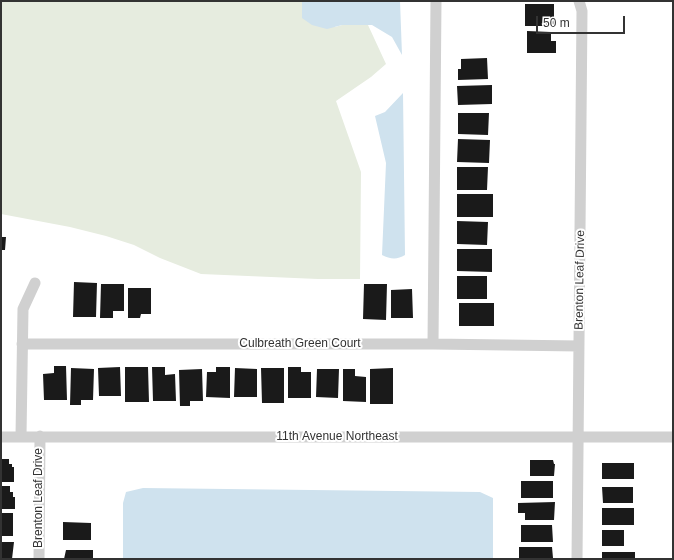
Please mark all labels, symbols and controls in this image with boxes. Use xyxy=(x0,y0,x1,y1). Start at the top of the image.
scale bar xyxy=(538,8,627,34)
text: 50 m xyxy=(543,16,570,30)
street label: Brenton Leaf Drive xyxy=(572,230,588,330)
street label: Culbreath Green Court xyxy=(239,337,361,351)
street label: 11th Avenue Northeast xyxy=(276,430,398,444)
street label: Brenton Leaf Drive xyxy=(32,448,46,548)

